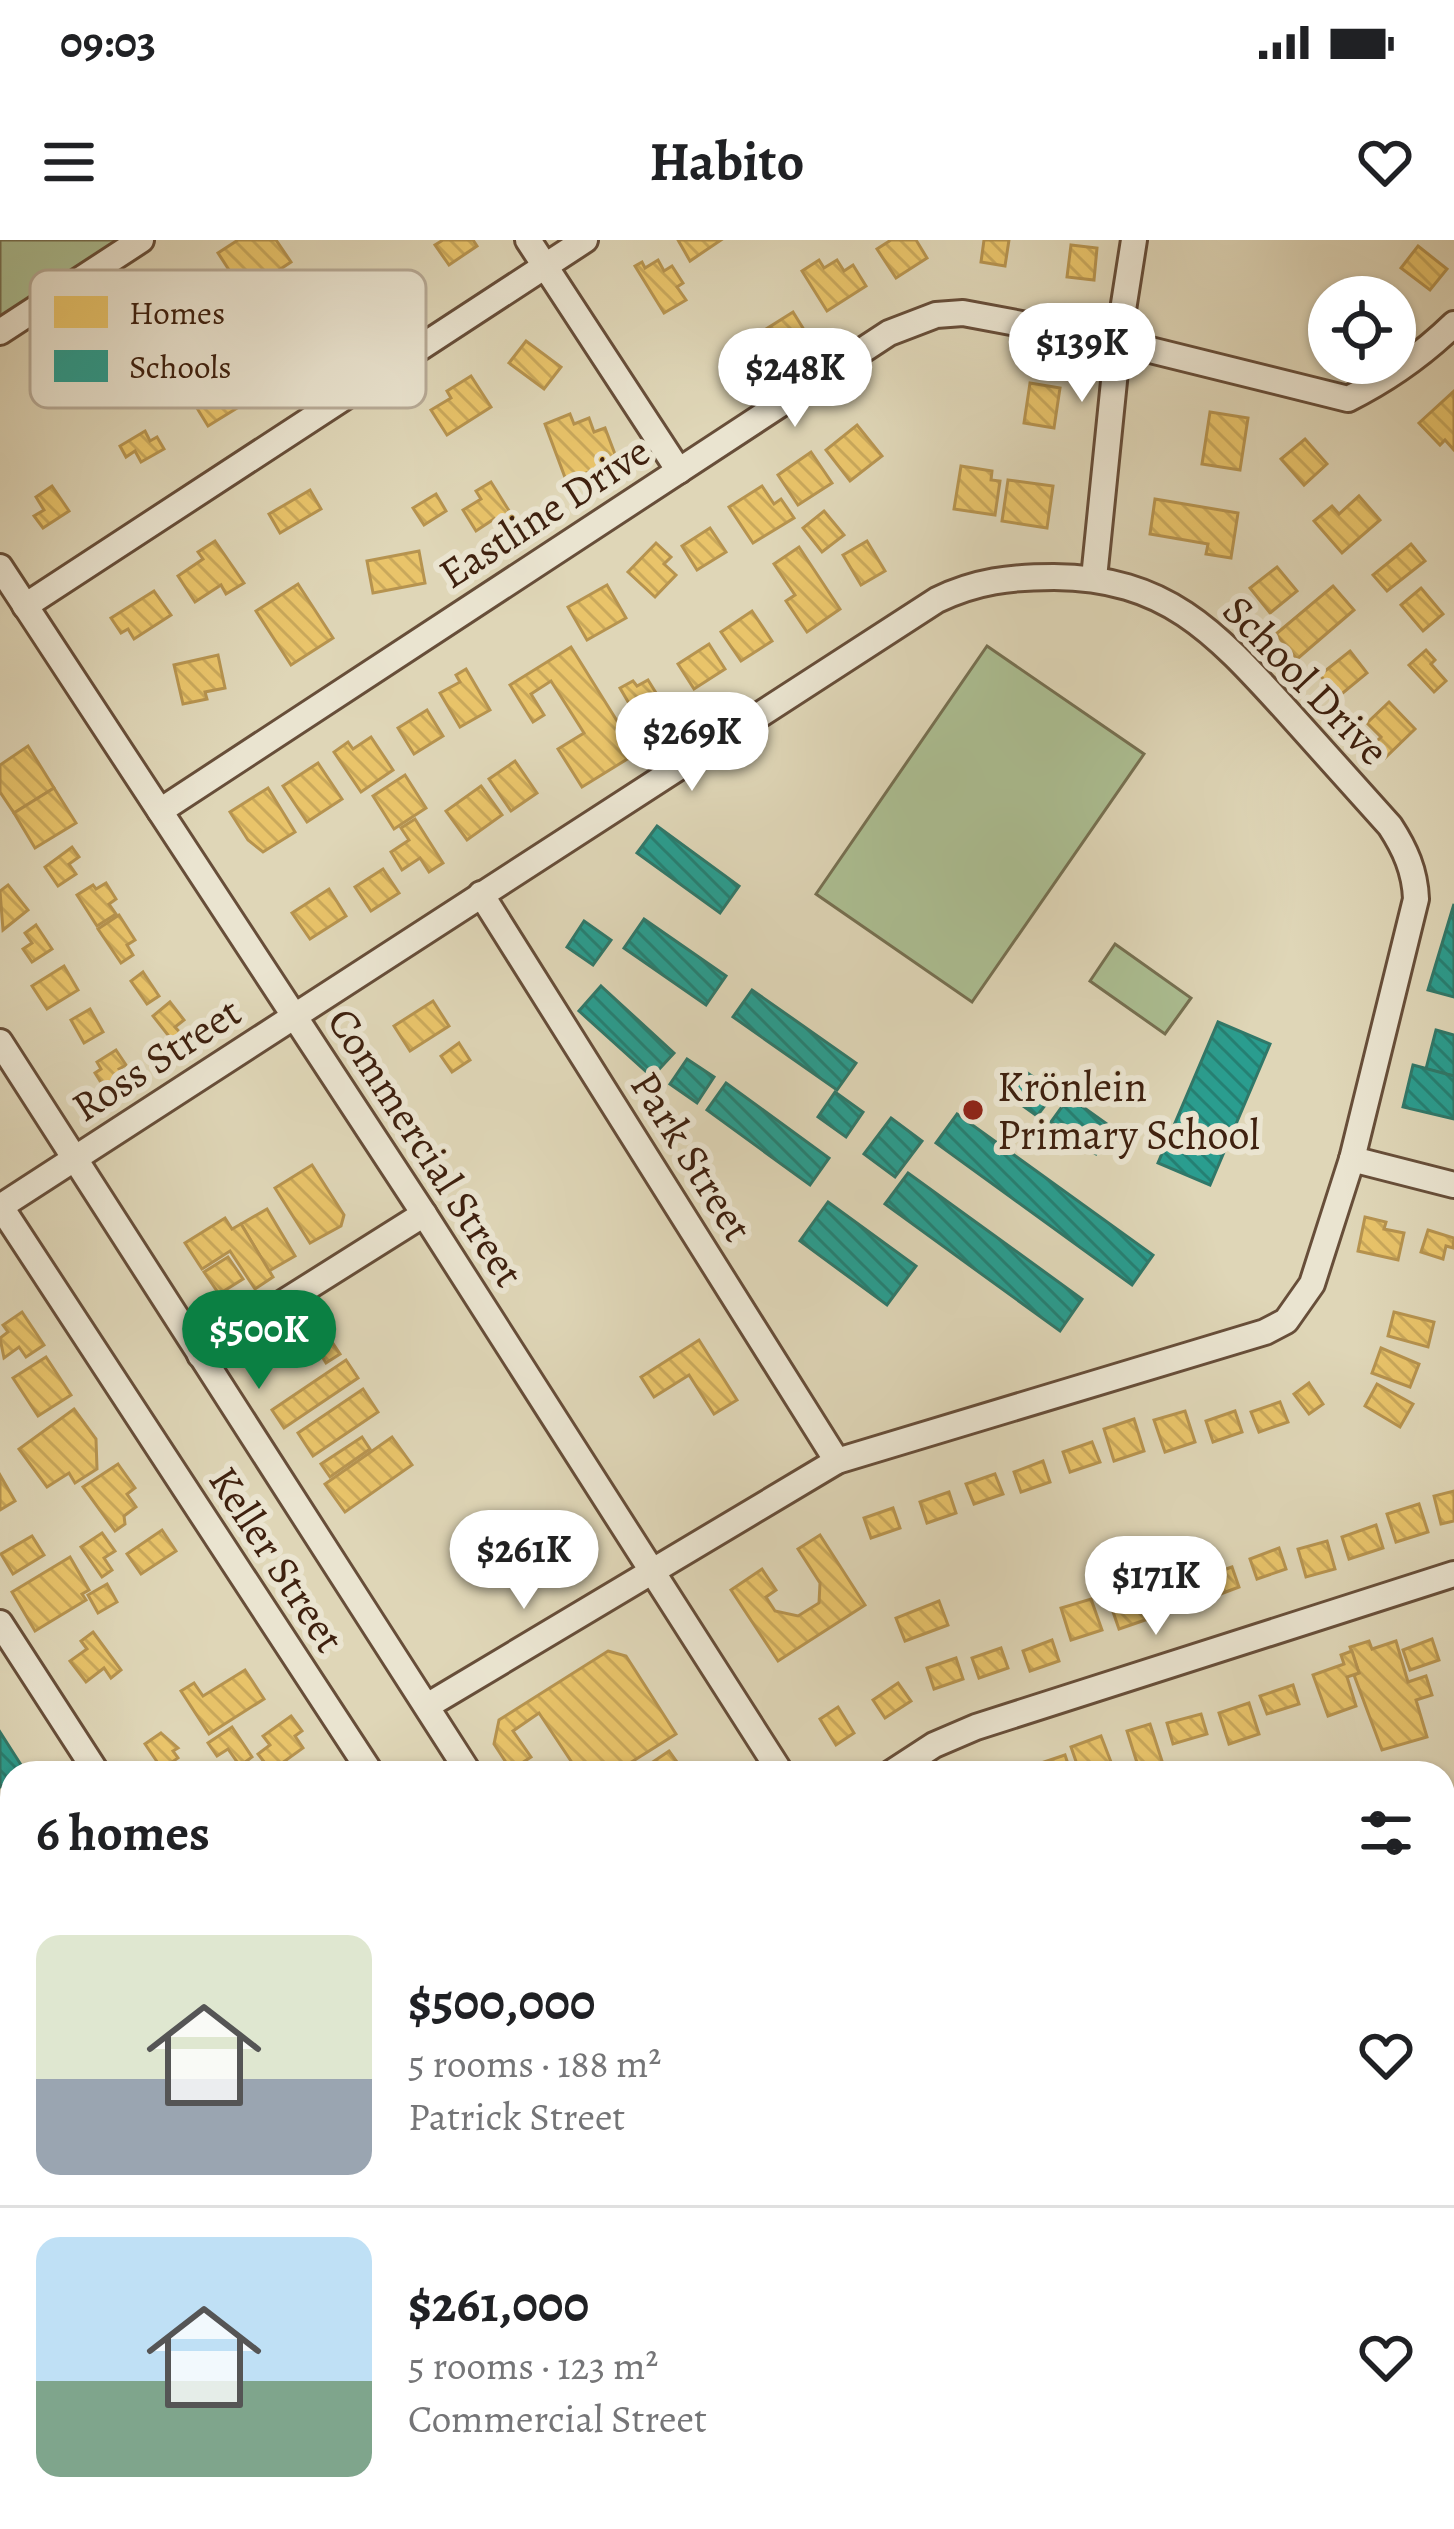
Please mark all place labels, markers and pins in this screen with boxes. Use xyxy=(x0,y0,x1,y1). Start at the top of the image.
pin: $139K xyxy=(998,303,1166,405)
pin: $248K xyxy=(711,328,879,430)
pin: $269K xyxy=(608,692,776,794)
place label: Krönlein Primary School xyxy=(997,1058,1260,1163)
marker: Krönlein Primary School xyxy=(960,1097,986,1123)
pin: $500K xyxy=(175,1290,343,1392)
pin: $261K xyxy=(440,1510,608,1612)
pin: $171K xyxy=(1072,1536,1240,1638)

